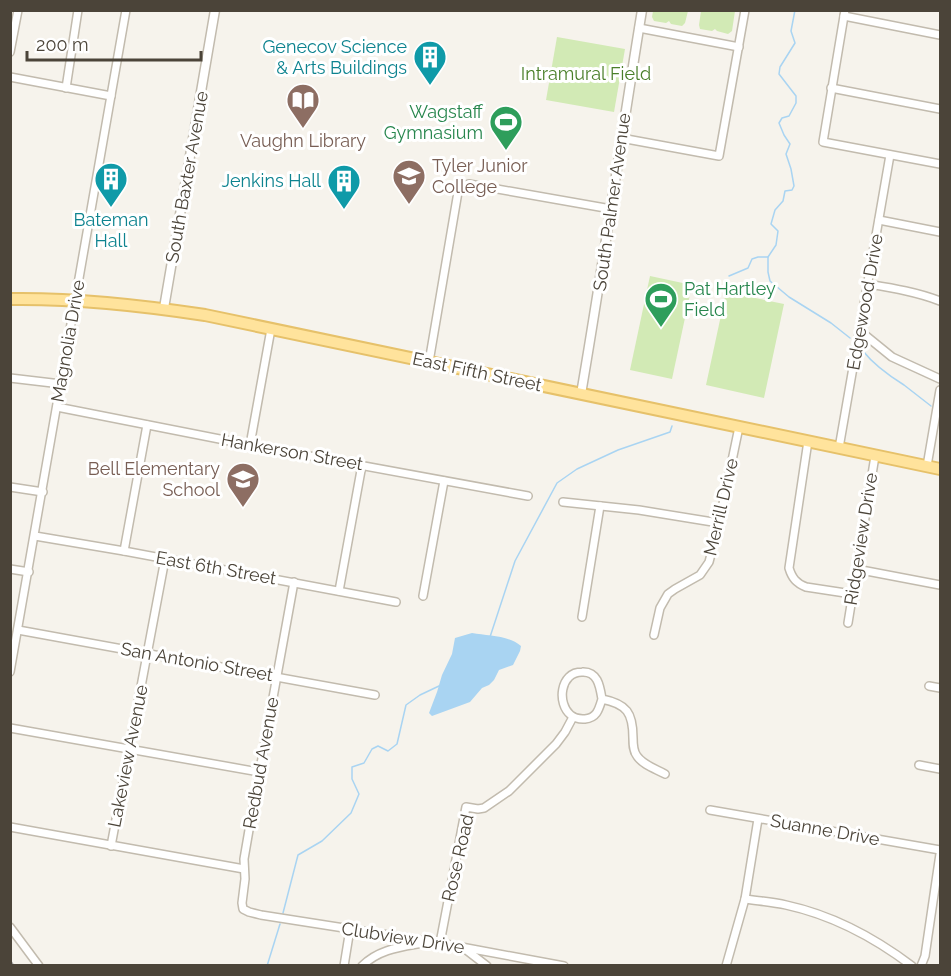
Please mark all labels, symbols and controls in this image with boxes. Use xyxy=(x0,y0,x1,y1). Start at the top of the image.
scale bar xyxy=(27,24,201,62)
text: 200 m xyxy=(36,34,89,55)
place label: Genecov Science & Arts Buildings xyxy=(262,36,407,78)
building icon: Genecov Science & Arts Buildings xyxy=(412,39,448,86)
park label: Intramural Field xyxy=(521,63,651,84)
library icon: Vaughn Library xyxy=(285,82,321,129)
street label: South Baxter Avenue xyxy=(161,89,212,264)
place label: Wagstaff Gymnasium xyxy=(384,101,484,143)
sports icon: Wagstaff Gymnasium xyxy=(488,104,524,151)
street label: South Palmer Avenue xyxy=(589,111,634,292)
place label: Vaughn Library xyxy=(240,130,366,151)
place label: Tyler Junior College xyxy=(432,155,528,197)
school or university icon: Tyler Junior College xyxy=(391,158,427,205)
building icon: Bateman Hall xyxy=(93,161,129,208)
building icon: Jenkins Hall xyxy=(326,163,362,210)
place label: Jenkins Hall xyxy=(221,170,321,191)
place label: Bateman Hall xyxy=(73,209,149,251)
street label: Edgewood Drive xyxy=(842,232,887,372)
street label: Magnolia Drive xyxy=(46,278,89,404)
place label: Pat Hartley Field xyxy=(684,278,776,320)
sports icon: Pat Hartley Field xyxy=(643,281,679,328)
street label: East Fifth Street xyxy=(411,348,544,395)
street label: Hankerson Street xyxy=(219,429,365,474)
street label: Merrill Drive xyxy=(699,456,742,558)
place label: Bell Elementary School xyxy=(88,458,220,500)
school or university icon: Bell Elementary School xyxy=(225,461,261,508)
street label: Ridgeview Drive xyxy=(840,471,881,607)
street label: East 6th Street xyxy=(154,547,278,588)
street label: San Antonio Street xyxy=(119,638,275,685)
street label: Lakeview Avenue xyxy=(103,682,152,829)
street label: Redbud Avenue xyxy=(239,695,283,830)
street label: Suanne Drive xyxy=(769,810,882,850)
street label: Rose Road xyxy=(437,812,478,904)
street label: Clubview Drive xyxy=(340,917,466,958)

